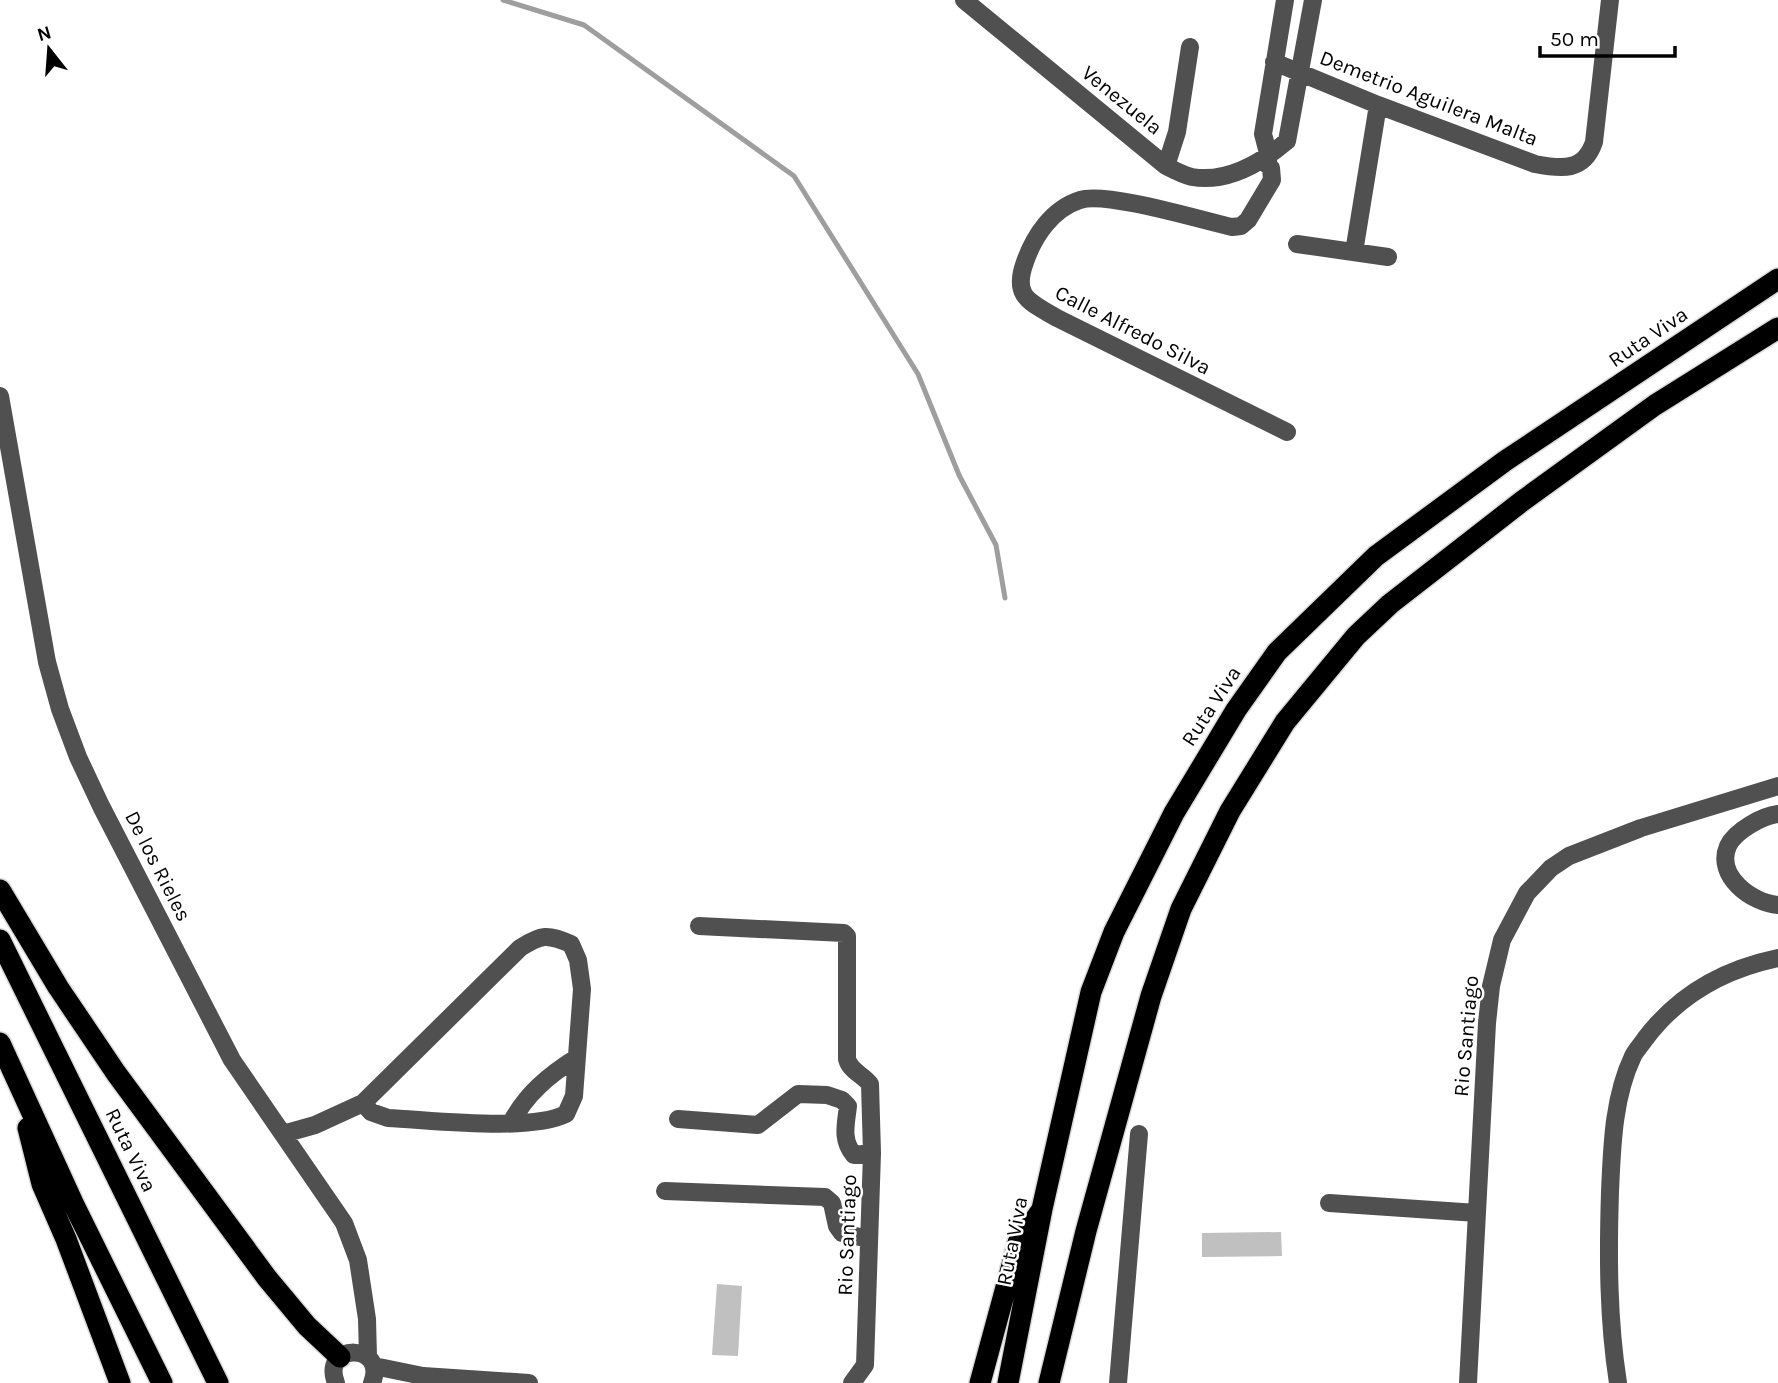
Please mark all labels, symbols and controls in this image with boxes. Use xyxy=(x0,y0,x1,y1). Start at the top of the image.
north arrow xyxy=(14,14,84,84)
scale bar xyxy=(1540,14,1675,58)
text: N xyxy=(35,21,54,46)
text: 50 m xyxy=(1550,27,1599,51)
street label: Demetrio Aguilera Malta xyxy=(1317,45,1541,151)
street label: Venezuela xyxy=(1077,60,1167,140)
street label: Calle Alfredo Silva xyxy=(1051,280,1215,380)
street label: Ruta Viva xyxy=(1604,302,1692,372)
street label: Ruta Viva xyxy=(1176,662,1246,750)
street label: De los Rieles xyxy=(120,807,196,925)
street label: Rio Santiago xyxy=(1449,974,1483,1098)
street label: Ruta Viva xyxy=(100,1104,162,1196)
street label: Rio Santiago xyxy=(833,1174,861,1296)
street label: Ruta Viva xyxy=(992,1194,1032,1288)

